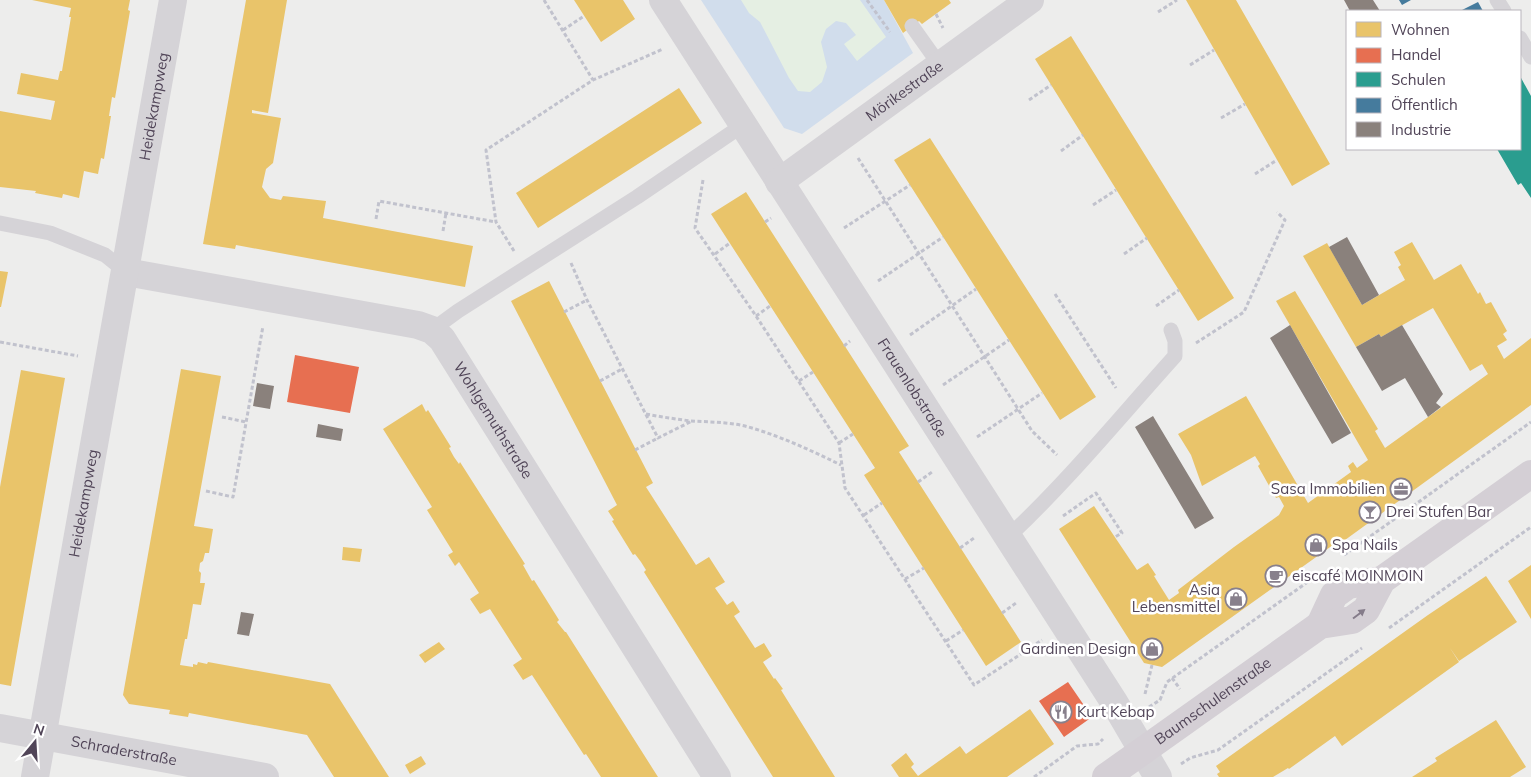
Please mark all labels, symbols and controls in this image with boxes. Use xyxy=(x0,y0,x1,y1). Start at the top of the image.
legend xyxy=(1346,10,1521,150)
text: Wohnen xyxy=(1391,20,1450,39)
text: Handel xyxy=(1391,45,1441,64)
street label: Heidekampweg xyxy=(135,51,173,162)
street label: Mörikestraße xyxy=(862,56,947,125)
text: Schulen xyxy=(1391,70,1446,89)
text: Öffentlich xyxy=(1391,95,1458,114)
text: Industrie xyxy=(1391,120,1451,139)
street label: Frauenlobstraße xyxy=(874,334,951,441)
street label: Wohlgemuthstraße xyxy=(450,358,537,482)
street label: Heidekampweg xyxy=(64,448,102,559)
office icon: Sasa Immobilien xyxy=(1389,477,1413,501)
place label: Sasa Immobilien xyxy=(1271,479,1385,498)
bar icon: Drei Stufen Bar xyxy=(1358,500,1382,524)
place label: Drei Stufen Bar xyxy=(1386,502,1492,521)
shop icon: Spa Nails xyxy=(1304,533,1328,557)
place label: Spa Nails xyxy=(1332,535,1398,554)
cafe icon: eiscafé MOINMOIN xyxy=(1264,564,1288,588)
place label: eiscafé MOINMOIN xyxy=(1292,566,1424,585)
place label: Asia Lebensmittel xyxy=(1132,580,1220,616)
shop icon: Asia Lebensmittel xyxy=(1224,587,1248,611)
one-way arrow xyxy=(1352,609,1366,619)
shop icon: Gardinen Design xyxy=(1140,637,1164,661)
place label: Gardinen Design xyxy=(1020,639,1136,658)
street label: Baumschulenstraße xyxy=(1150,653,1275,749)
restaurant icon: Kurt Kebap xyxy=(1049,700,1073,724)
place label: Kurt Kebap xyxy=(1077,702,1155,721)
north arrow xyxy=(10,717,60,767)
text: N xyxy=(31,719,47,740)
street label: Schraderstraße xyxy=(70,731,178,770)

